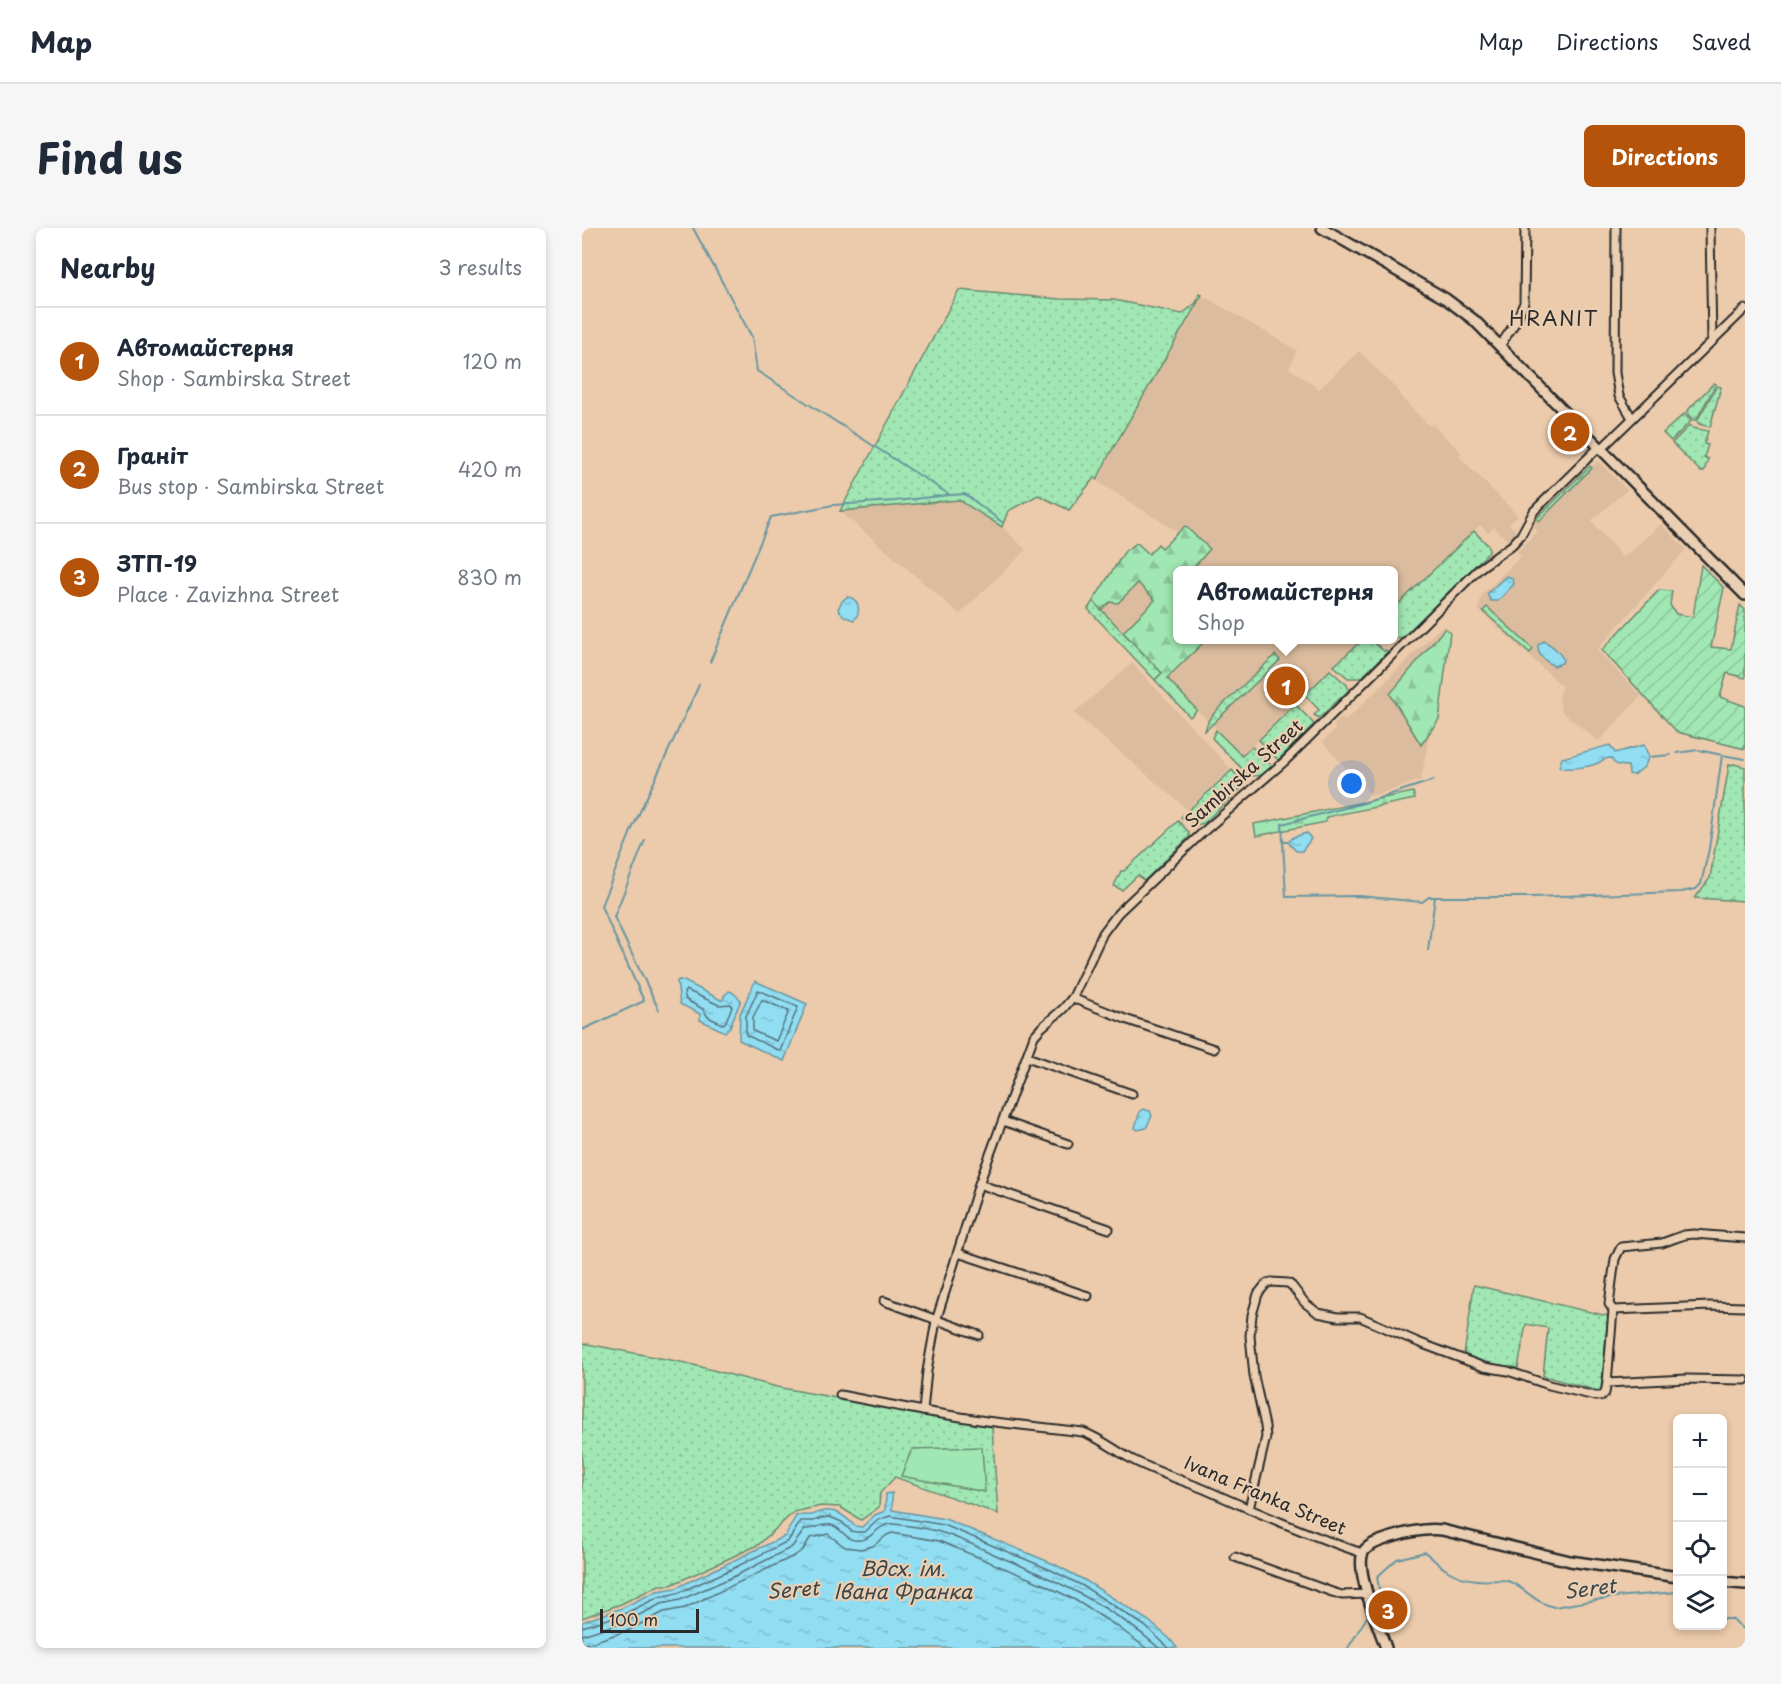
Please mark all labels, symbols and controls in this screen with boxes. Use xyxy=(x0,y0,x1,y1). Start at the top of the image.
text: Map xyxy=(30,20,92,63)
text: Map xyxy=(1478,25,1523,57)
text: Directions xyxy=(1556,25,1658,57)
text: Saved xyxy=(1691,25,1751,57)
text: Find us xyxy=(36,125,183,188)
button: Directions xyxy=(1584,125,1745,187)
text: Nearby xyxy=(60,248,155,287)
text: 3 results xyxy=(439,252,522,282)
district label: HRANIT xyxy=(1509,303,1599,333)
text: Автомайстерня xyxy=(117,330,294,363)
text: 1 xyxy=(75,346,84,376)
text: 120 m xyxy=(463,346,522,376)
text: Shop · Sambirska Street xyxy=(117,363,351,393)
pin: 2 xyxy=(1550,410,1590,454)
text: Граніт xyxy=(117,438,188,471)
text: 2 xyxy=(72,454,87,484)
text: 420 m xyxy=(458,454,522,484)
text: Bus stop · Sambirska Street xyxy=(117,471,384,501)
text: ЗТП-19 xyxy=(117,546,197,579)
text: 3 xyxy=(73,562,86,592)
text: 830 m xyxy=(457,562,522,592)
popup xyxy=(1173,566,1398,644)
text: Автомайстерня xyxy=(1197,574,1374,607)
text: Place · Zavizhna Street xyxy=(117,579,339,609)
text: Shop xyxy=(1197,607,1245,637)
pin: 1 xyxy=(1266,664,1306,708)
street label: Sambirska Street xyxy=(1178,712,1308,833)
your location xyxy=(1337,769,1366,798)
map controls xyxy=(1673,1414,1727,1630)
button: + xyxy=(1673,1414,1727,1468)
street label: Ivana Franka Street xyxy=(1180,1448,1351,1541)
button: − xyxy=(1673,1468,1727,1522)
button: locate xyxy=(1673,1522,1727,1576)
water label: Вдсх. ім. Івана Франка xyxy=(834,1553,973,1606)
water label: Seret xyxy=(1563,1570,1620,1606)
water label: Seret xyxy=(766,1572,822,1606)
button: layers xyxy=(1673,1576,1727,1630)
pin: 3 xyxy=(1368,1588,1408,1632)
scale bar xyxy=(600,1606,699,1634)
text: 100 m xyxy=(609,1607,658,1631)

